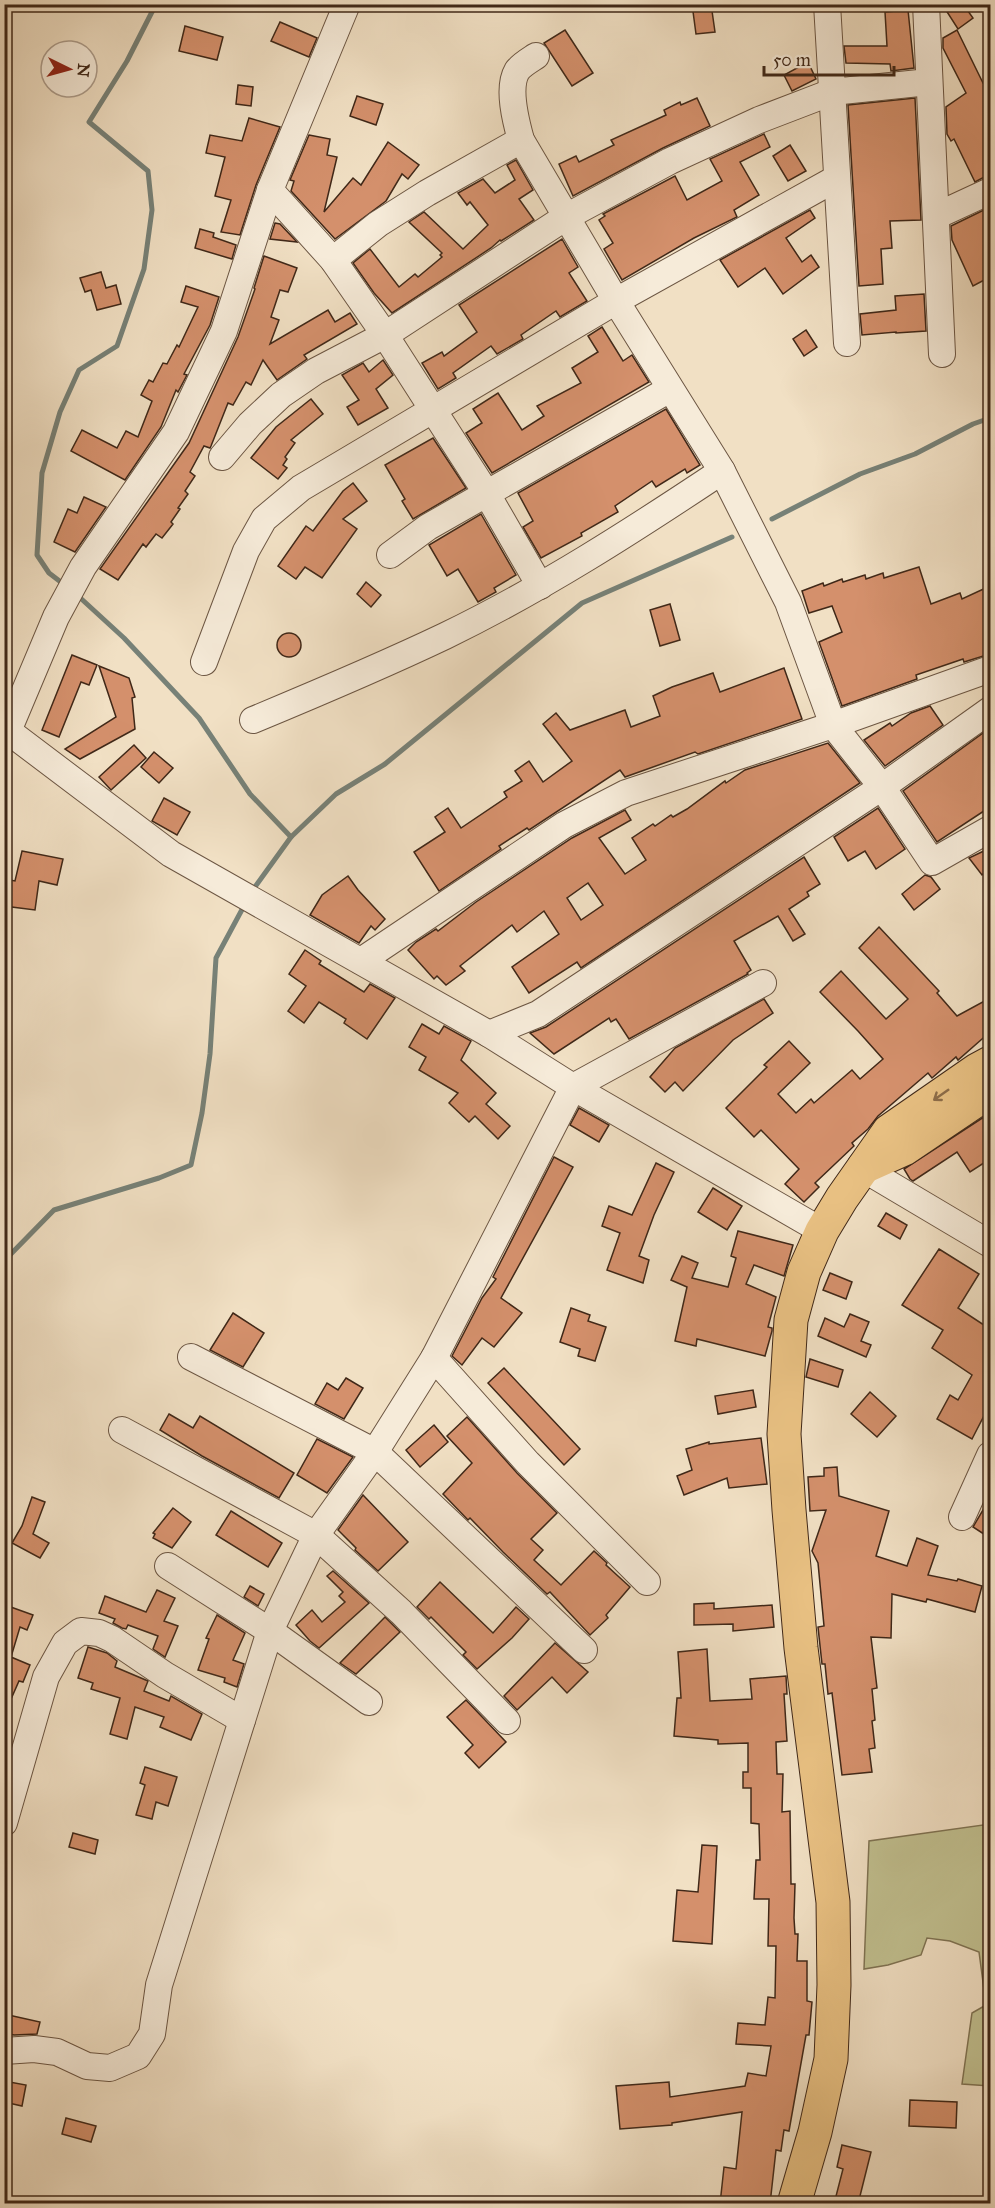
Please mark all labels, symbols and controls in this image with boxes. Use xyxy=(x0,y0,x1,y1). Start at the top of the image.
north arrow xyxy=(39,39,99,99)
scale bar xyxy=(764,39,894,77)
text: 50 m xyxy=(773,49,811,71)
text: N xyxy=(73,63,94,78)
one-way arrow xyxy=(934,1089,950,1101)

